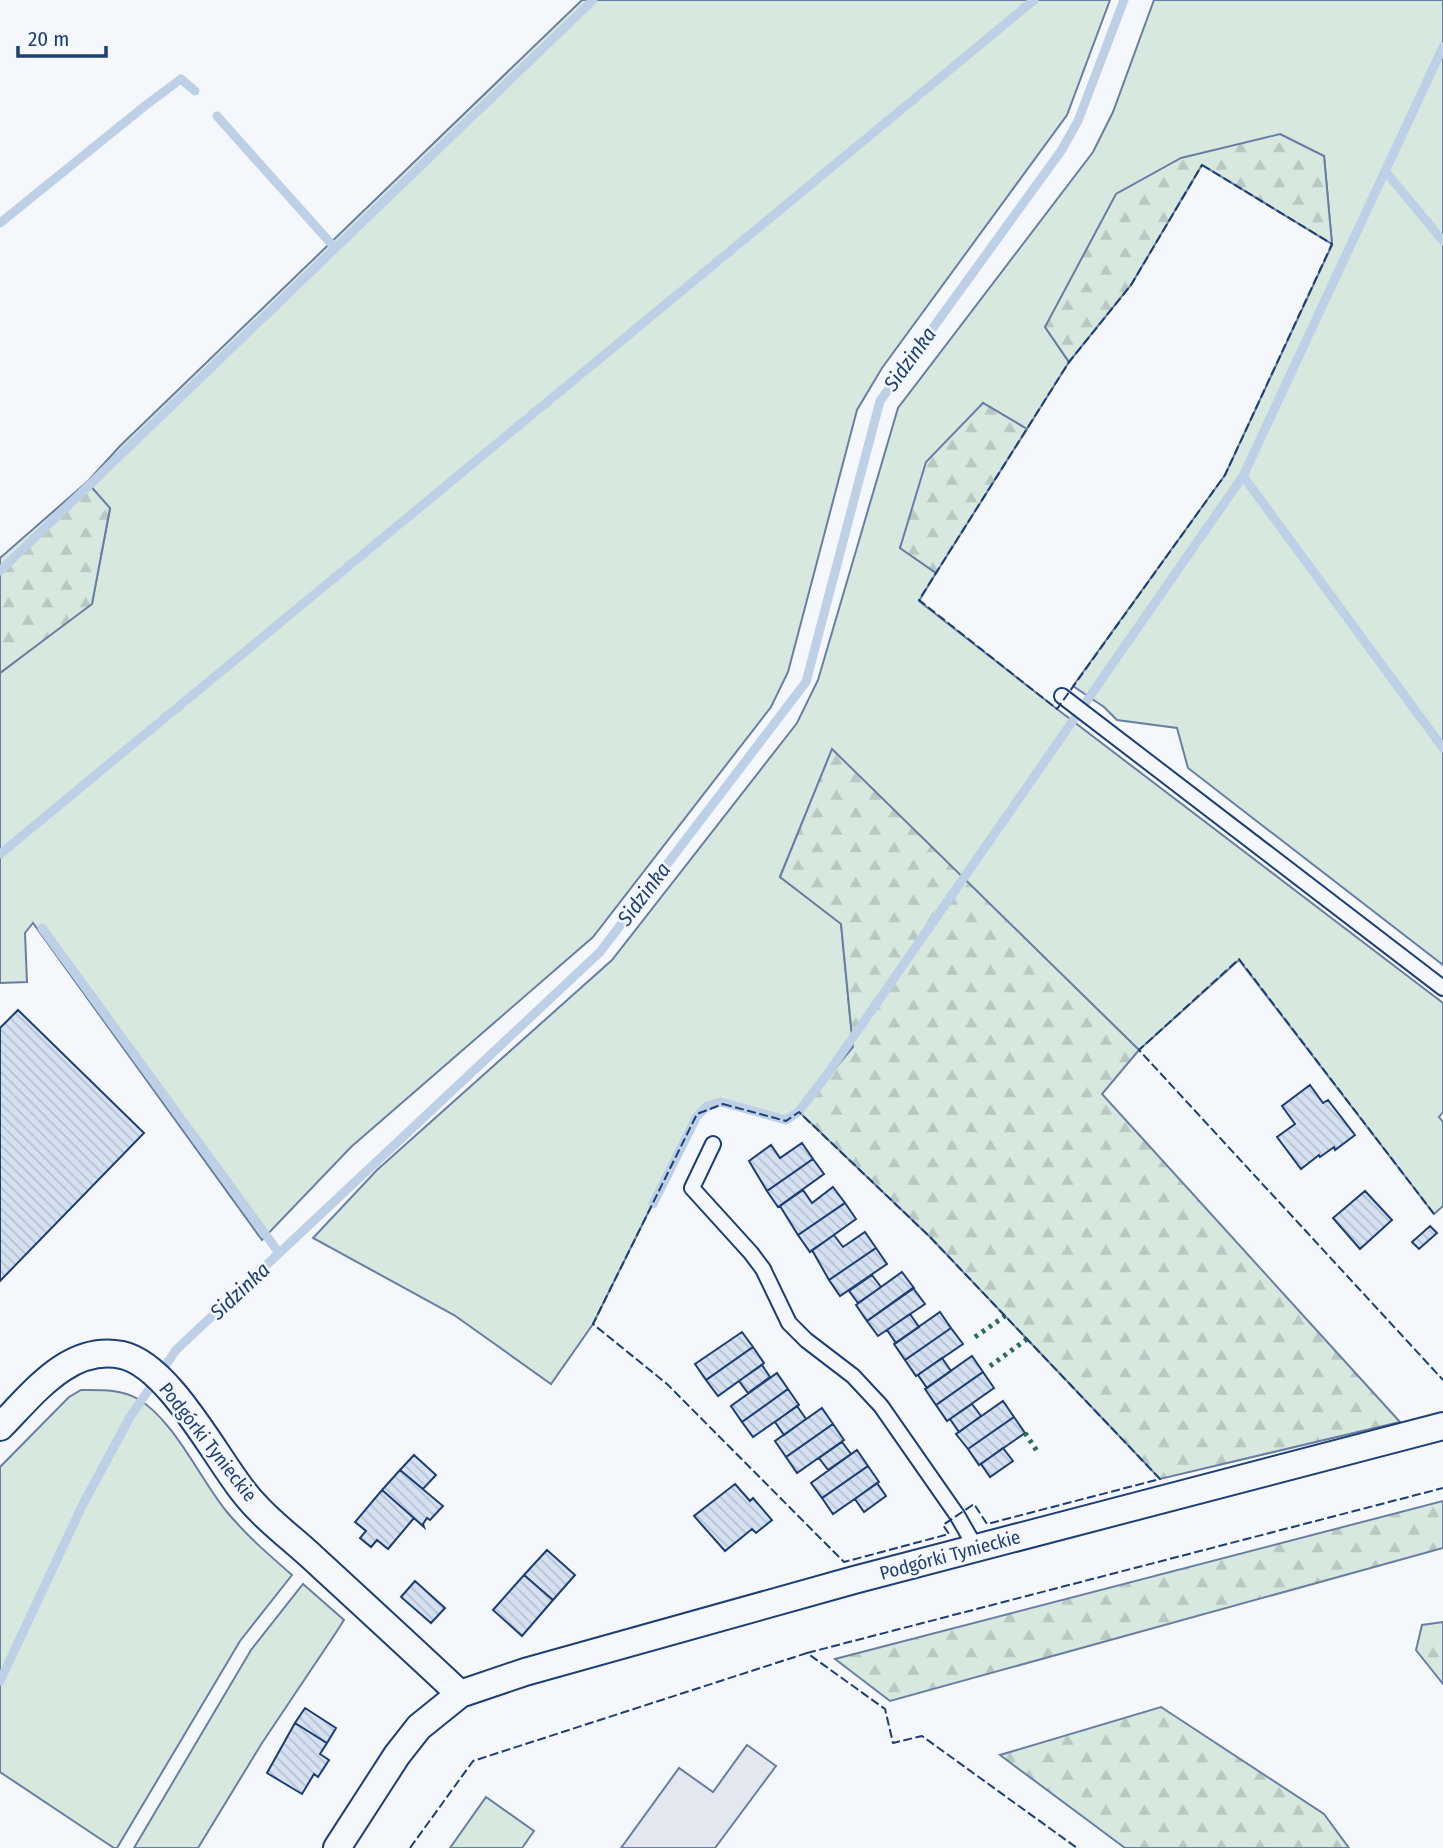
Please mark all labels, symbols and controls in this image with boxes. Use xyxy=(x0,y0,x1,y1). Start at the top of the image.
scale bar xyxy=(18,14,105,58)
text: 20 m xyxy=(28,26,69,52)
water label: Sidzinka xyxy=(878,322,942,397)
water label: Sidzinka xyxy=(611,857,676,932)
water label: Sidzinka xyxy=(204,1257,275,1326)
street label: Podgórki Tynieckie xyxy=(154,1378,262,1506)
street label: Podgórki Tynieckie xyxy=(877,1525,1023,1585)

